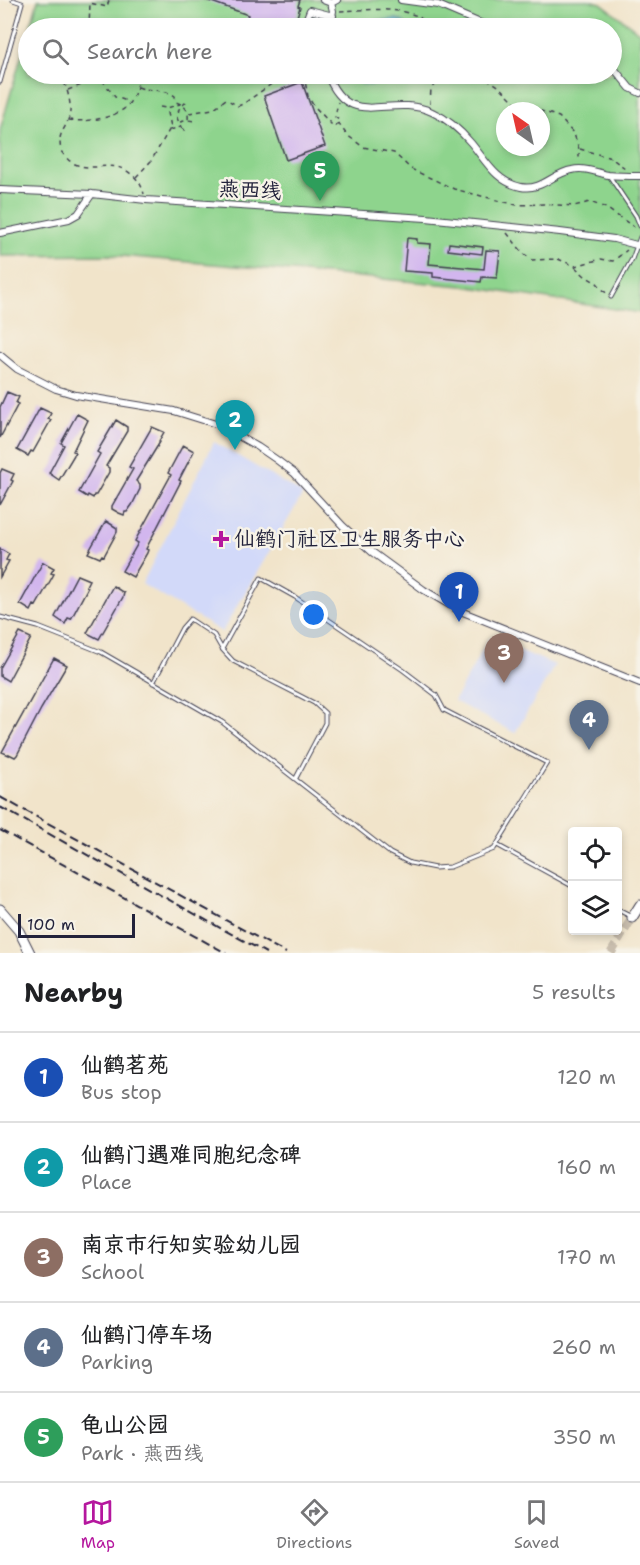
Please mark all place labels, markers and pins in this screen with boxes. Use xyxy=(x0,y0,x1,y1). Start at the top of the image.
pin: 5 xyxy=(300,152,340,201)
pin: 2 xyxy=(216,400,254,450)
place label: 仙鹤门社区卫生服务中心 xyxy=(234,525,465,553)
marker: 仙鹤门社区卫生服务中心 xyxy=(212,530,230,548)
pin: 1 xyxy=(440,572,478,622)
pin: 3 xyxy=(484,634,524,683)
pin: 4 xyxy=(570,700,608,750)

